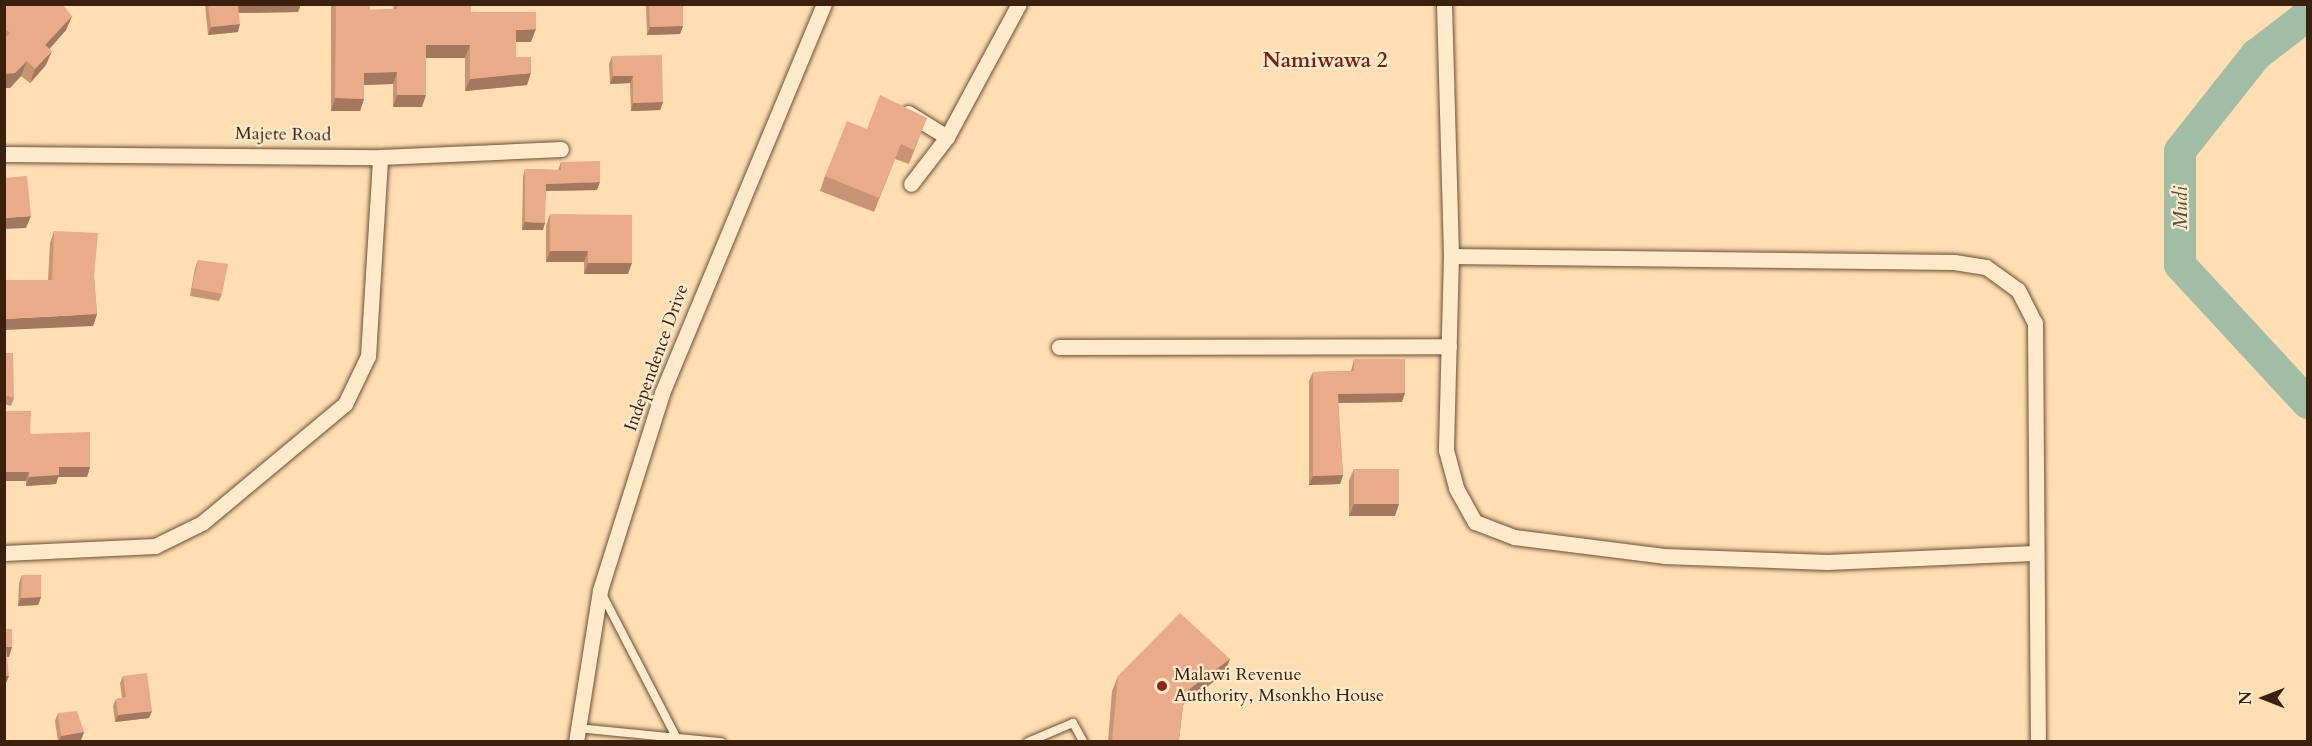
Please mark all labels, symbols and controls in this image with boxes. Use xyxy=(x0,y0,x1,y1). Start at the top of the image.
district label: Namiwawa 2 xyxy=(1262,48,1388,74)
street label: Majete Road xyxy=(235,123,331,147)
water label: Mudi xyxy=(2168,186,2192,230)
street label: Independence Drive xyxy=(620,282,694,434)
place label: Malawi Revenue Authority, Msonkho House xyxy=(1174,665,1384,708)
north arrow xyxy=(2234,668,2294,728)
marker: Malawi Revenue Authority, Msonkho House xyxy=(1155,679,1169,693)
text: N xyxy=(2235,691,2257,705)

